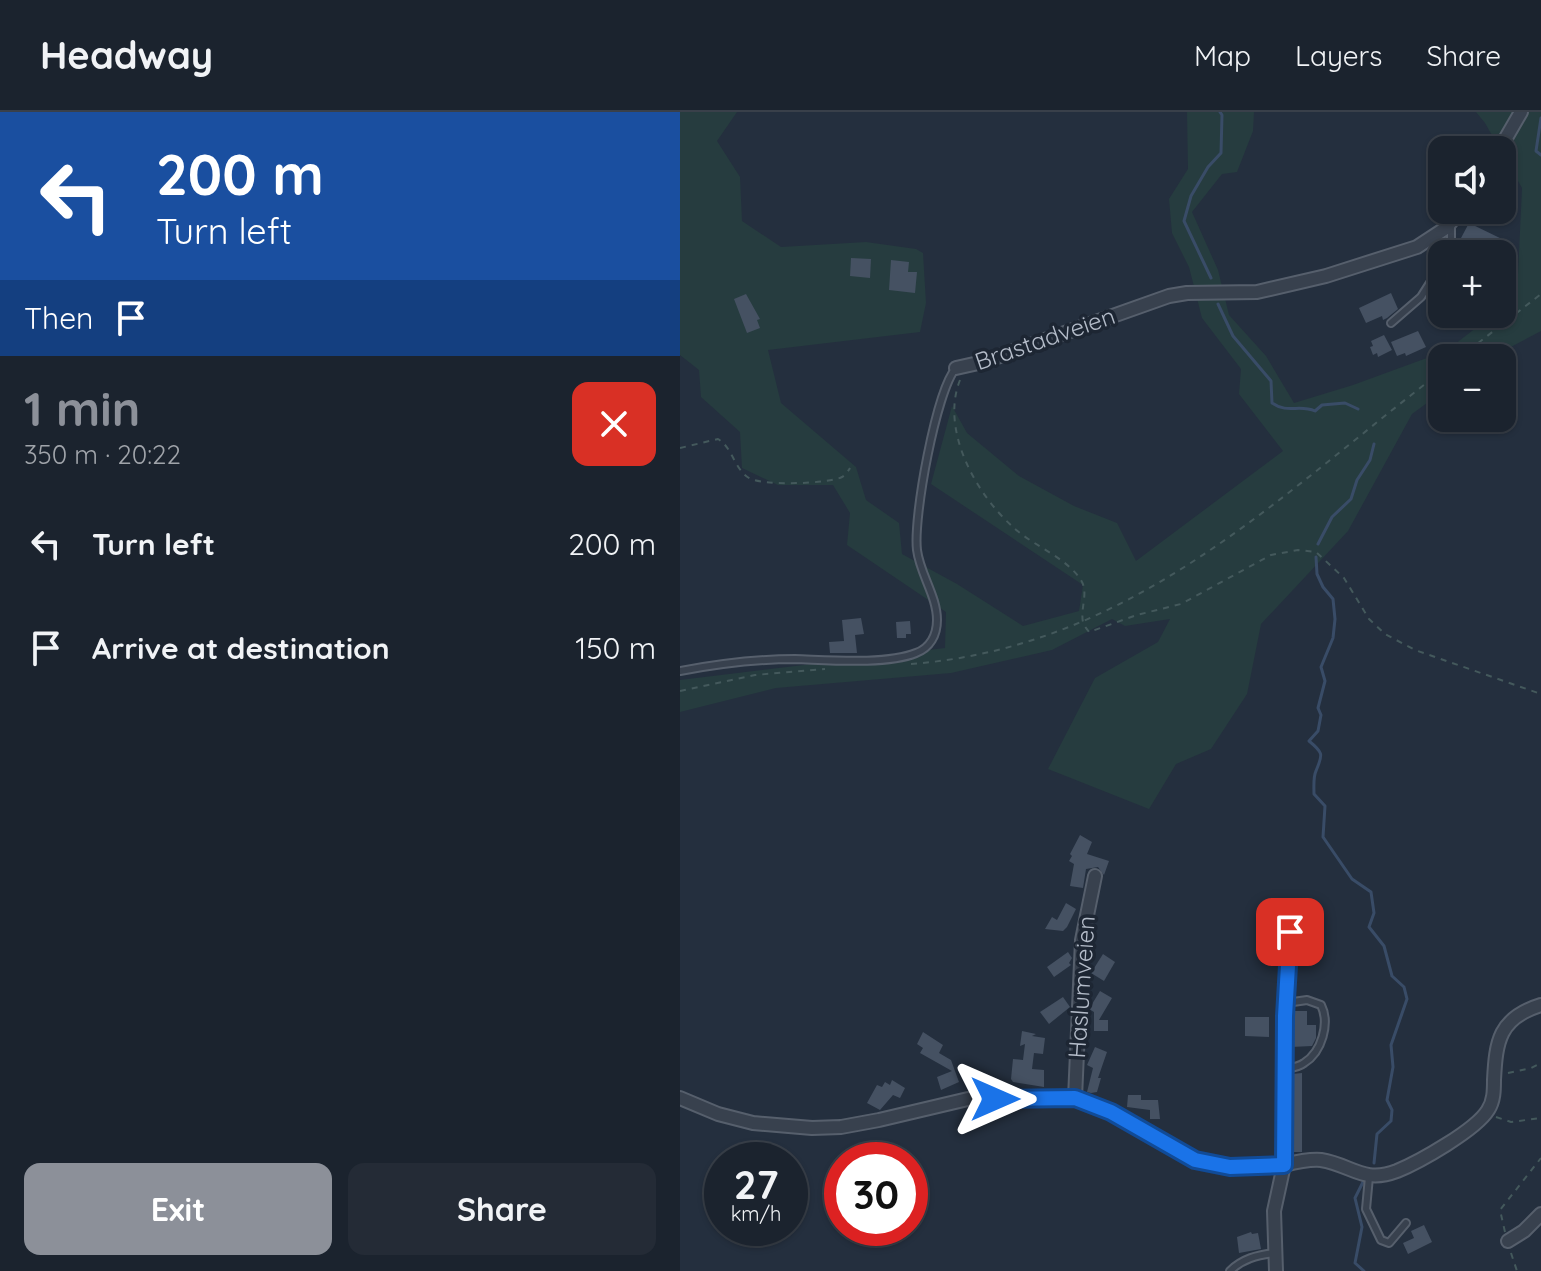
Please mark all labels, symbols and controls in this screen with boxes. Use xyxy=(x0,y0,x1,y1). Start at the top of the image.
text: Headway xyxy=(40,31,213,79)
text: Map xyxy=(1194,38,1251,73)
text: Layers xyxy=(1295,38,1382,73)
text: Share xyxy=(1426,38,1501,73)
map controls xyxy=(1428,136,1516,432)
button: sound xyxy=(1428,136,1516,224)
text: 200 m xyxy=(156,139,324,209)
icon: left xyxy=(24,144,128,248)
text: Turn left xyxy=(156,208,292,253)
button: + xyxy=(1428,240,1516,328)
icon: arrive xyxy=(109,296,153,340)
text: Then xyxy=(24,299,93,337)
street label: Brastadveien xyxy=(971,300,1119,376)
button: − xyxy=(1428,344,1516,432)
text: 1 min xyxy=(24,378,140,438)
button: close xyxy=(572,382,656,466)
text: 350 m · 20:22 xyxy=(24,438,181,471)
icon: left xyxy=(24,522,68,566)
text: Turn left xyxy=(92,525,215,563)
text: 200 m xyxy=(568,525,656,563)
icon: arrive xyxy=(24,626,68,670)
text: Arrive at destination xyxy=(92,629,390,667)
text: 150 m xyxy=(575,629,656,667)
pin xyxy=(1256,898,1324,966)
icon: arrive xyxy=(1268,910,1312,954)
street label: Haslumveien xyxy=(1061,915,1101,1059)
position arrow xyxy=(953,1057,1037,1141)
speed limit sign: 30 xyxy=(824,1142,928,1246)
text: 27 xyxy=(734,1159,778,1209)
button: Exit xyxy=(24,1163,332,1255)
button: Share xyxy=(348,1163,656,1255)
text: km/h xyxy=(731,1201,781,1226)

